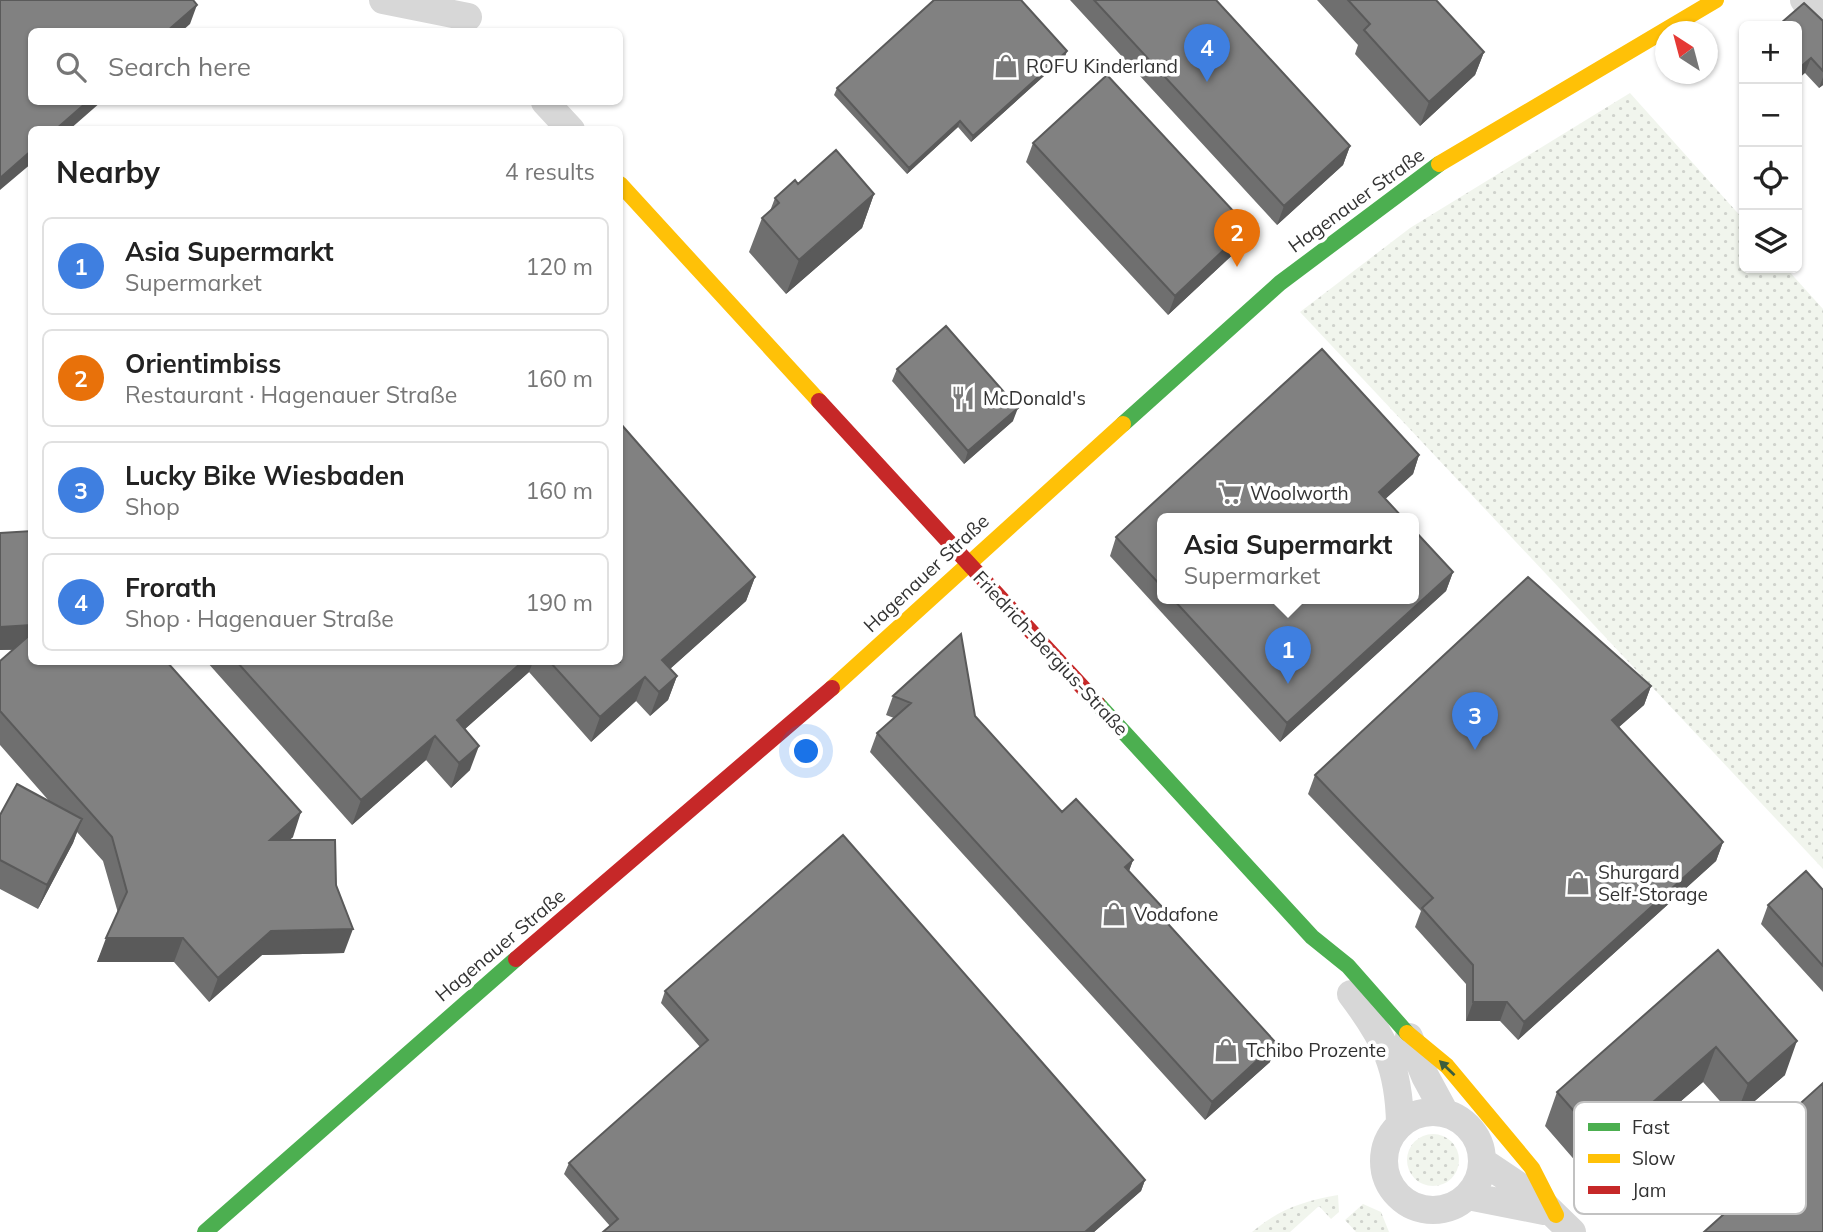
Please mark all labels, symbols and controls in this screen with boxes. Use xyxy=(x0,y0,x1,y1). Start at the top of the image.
north arrow xyxy=(1655,21,1718,84)
map controls xyxy=(1739,21,1802,273)
button: + xyxy=(1739,21,1802,84)
pin: 4 xyxy=(1184,24,1230,82)
search box xyxy=(28,28,623,105)
icon: search xyxy=(52,48,90,86)
text: Search here xyxy=(108,50,251,83)
shop icon: ROFU Kinderland xyxy=(992,52,1020,80)
place label: ROFU Kinderland xyxy=(1026,54,1178,78)
button: − xyxy=(1739,84,1802,147)
street label: Hagenauer Straße xyxy=(1283,143,1429,257)
button: locate xyxy=(1739,147,1802,210)
text: Nearby xyxy=(56,153,160,191)
text: 4 results xyxy=(505,157,595,186)
pin: 2 xyxy=(1214,209,1260,267)
button: layers xyxy=(1739,210,1802,273)
text: Asia Supermarkt xyxy=(125,235,334,268)
text: 1 xyxy=(74,252,88,281)
text: 120 m xyxy=(525,252,593,281)
text: Supermarket xyxy=(125,268,262,297)
text: Orientimbiss xyxy=(125,347,281,380)
text: 2 xyxy=(74,364,88,393)
text: 160 m xyxy=(525,364,593,393)
text: Restaurant · Hagenauer Straße xyxy=(125,380,457,409)
restaurant icon: McDonald's xyxy=(949,384,977,412)
place label: McDonald's xyxy=(983,386,1086,410)
text: Lucky Bike Wiesbaden xyxy=(125,459,405,492)
text: 3 xyxy=(74,476,88,505)
text: 160 m xyxy=(525,476,593,505)
supermarket icon: Woolworth xyxy=(1216,479,1244,507)
place label: Woolworth xyxy=(1250,481,1349,505)
text: Shop xyxy=(125,492,180,521)
street label: Hagenauer Straße xyxy=(858,509,994,637)
popup xyxy=(1157,513,1419,604)
text: Asia Supermarkt xyxy=(1184,528,1392,561)
text: Supermarket xyxy=(1184,561,1320,590)
street label: Friedrich-Bergius-Straße xyxy=(968,565,1134,741)
text: Frorath xyxy=(125,571,217,604)
text: 4 xyxy=(74,588,88,617)
text: 190 m xyxy=(525,588,593,617)
text: Shop · Hagenauer Straße xyxy=(125,604,394,633)
pin: 1 xyxy=(1265,626,1311,684)
pin: 3 xyxy=(1452,692,1498,750)
your location xyxy=(789,734,823,768)
place label: Shurgard Self-Storage xyxy=(1598,860,1708,906)
shop icon: Shurgard Self-Storage xyxy=(1564,869,1592,897)
street label: Hagenauer Straße xyxy=(430,884,570,1006)
shop icon: Vodafone xyxy=(1100,900,1128,928)
place label: Vodafone xyxy=(1134,902,1218,926)
shop icon: Tchibo Prozente xyxy=(1212,1036,1240,1064)
place label: Tchibo Prozente xyxy=(1246,1038,1386,1062)
one-way arrow xyxy=(1438,1059,1455,1076)
legend xyxy=(1574,1102,1806,1214)
text: Fast xyxy=(1632,1115,1670,1139)
text: Slow xyxy=(1632,1146,1676,1170)
text: Jam xyxy=(1632,1178,1666,1202)

